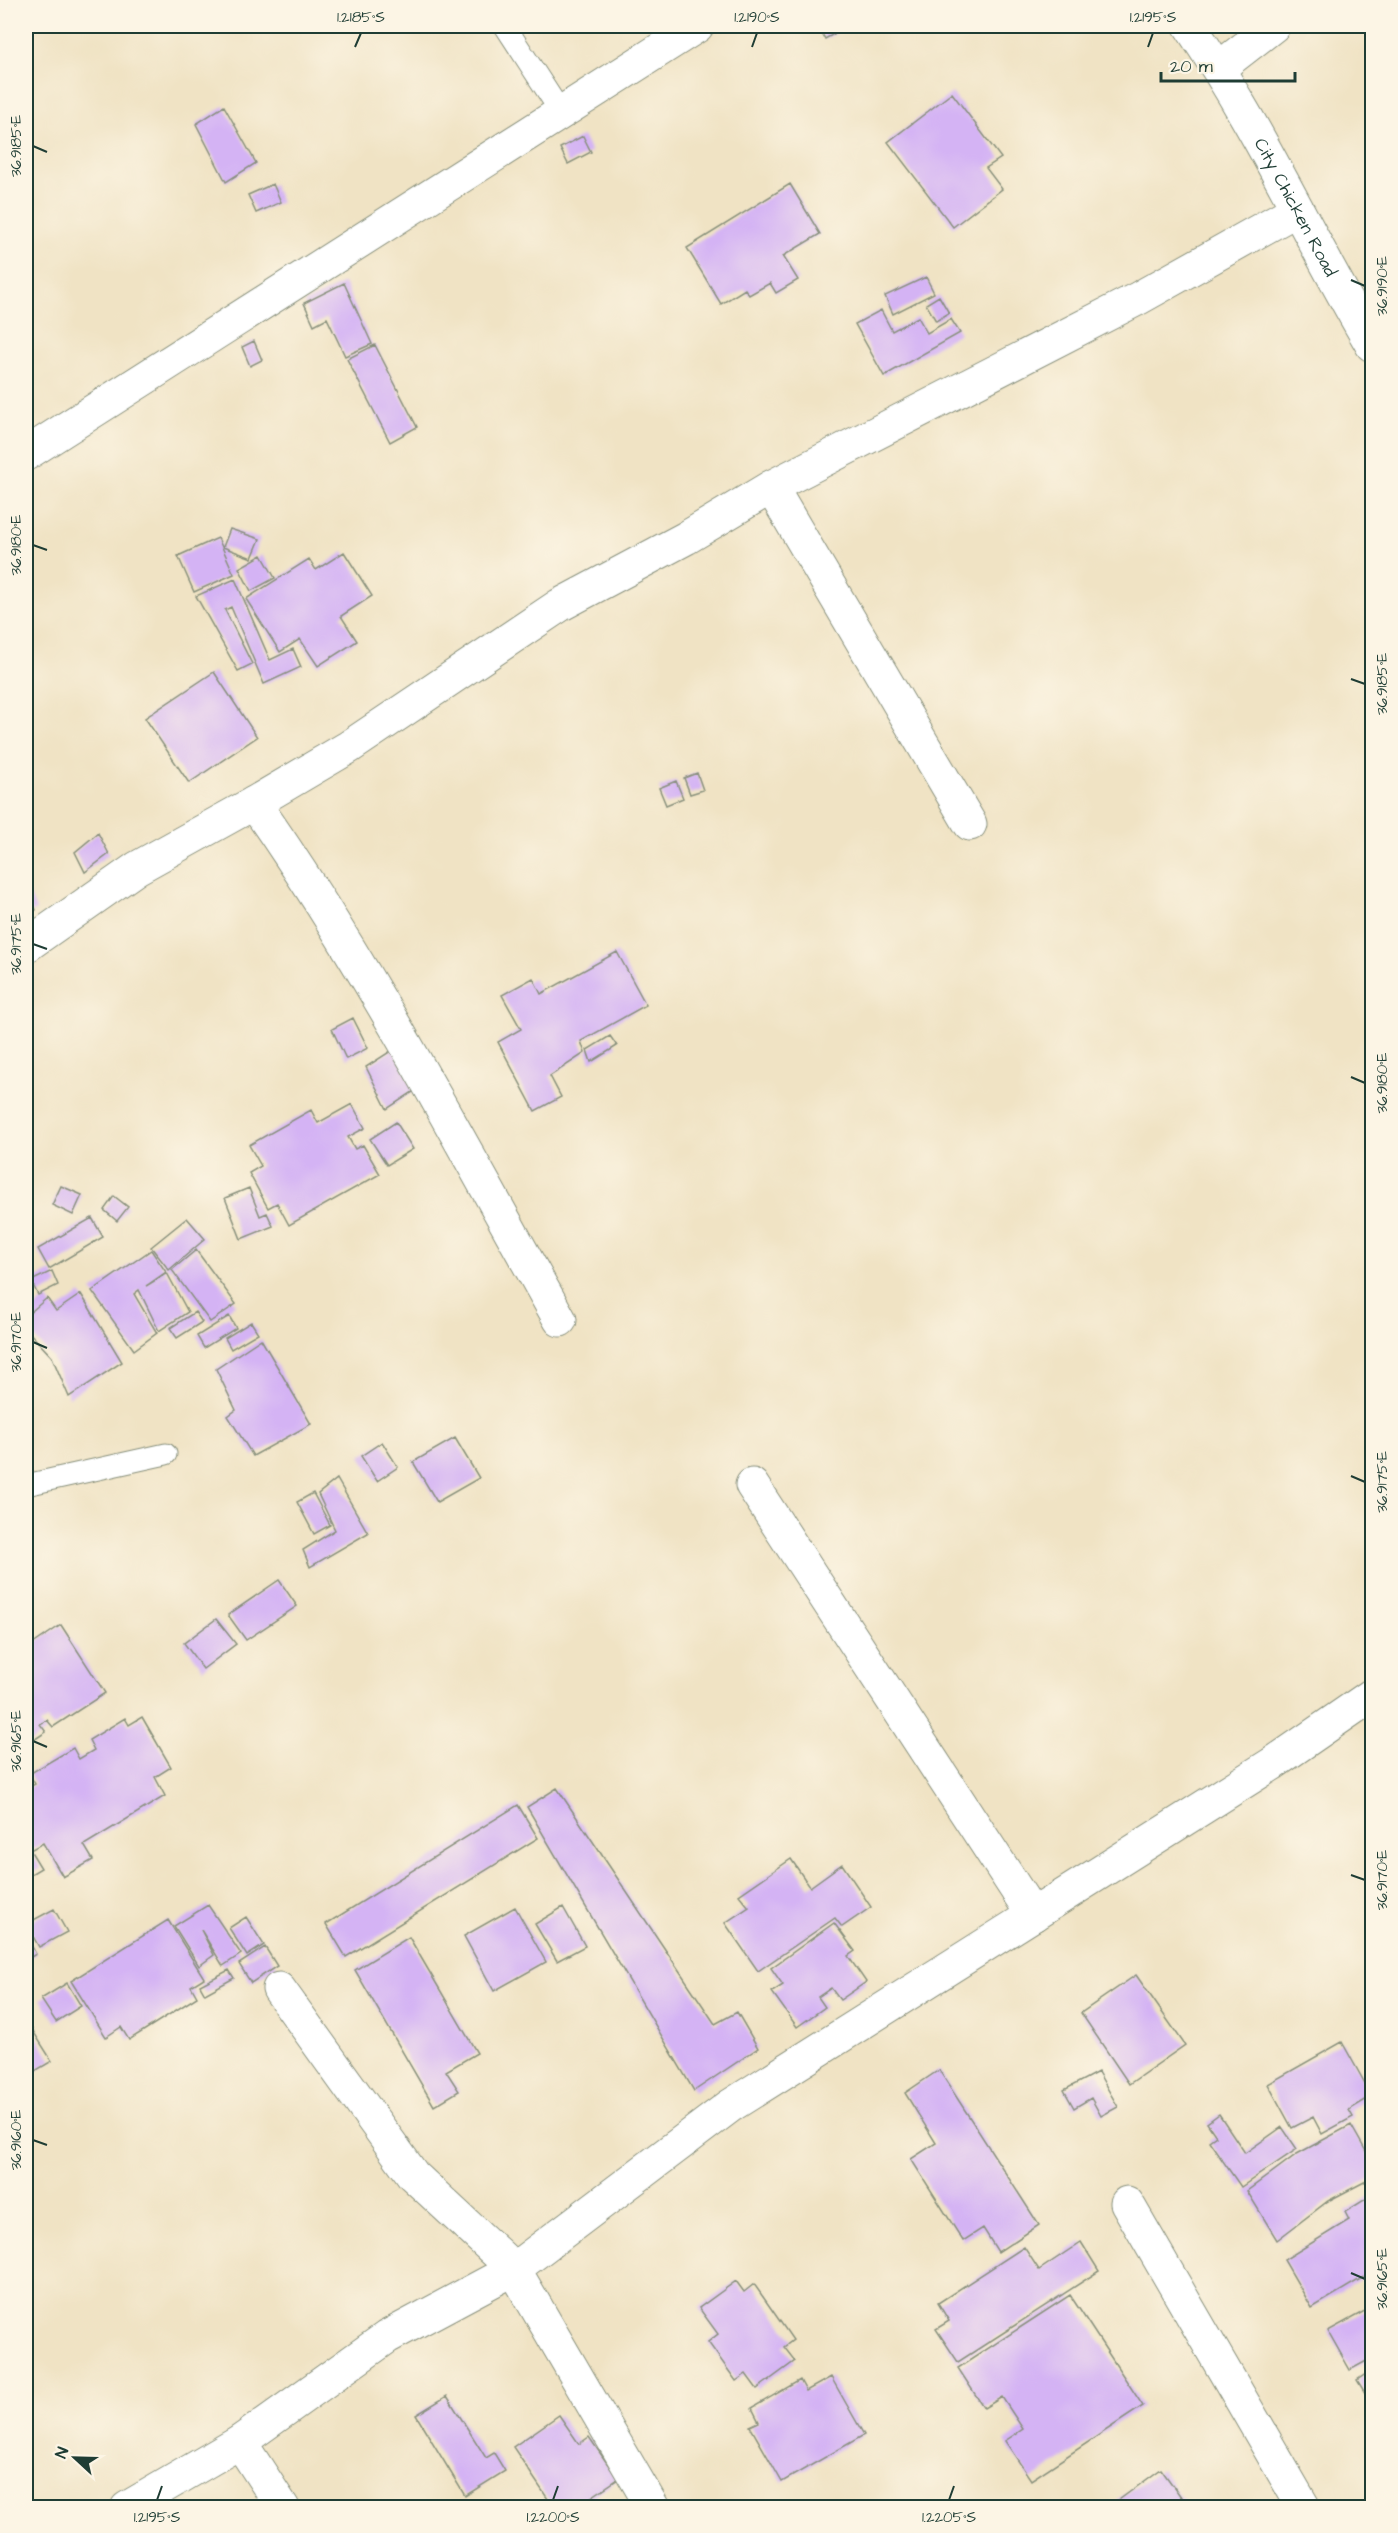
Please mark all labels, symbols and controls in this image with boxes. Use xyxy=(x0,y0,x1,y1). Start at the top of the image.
text: 1.2185°S xyxy=(337,7,385,28)
text: 1.2190°S xyxy=(734,7,780,28)
text: 1.2195°S xyxy=(1130,7,1177,28)
scale bar xyxy=(1161,45,1294,83)
text: 20 m xyxy=(1170,54,1213,79)
text: 36.9185°E xyxy=(6,115,27,177)
street label: City Chicken Road xyxy=(1248,134,1343,281)
text: 36.9190°E xyxy=(1372,256,1393,316)
text: 36.9180°E xyxy=(6,514,27,575)
text: 36.9185°E xyxy=(1372,653,1393,715)
text: 36.9175°E xyxy=(6,913,27,975)
text: 36.9180°E xyxy=(1372,1052,1393,1113)
text: 36.9170°E xyxy=(6,1312,27,1372)
text: 36.9175°E xyxy=(1372,1451,1393,1513)
text: 36.9165°E xyxy=(6,1710,27,1772)
text: 36.9170°E xyxy=(1372,1850,1393,1910)
text: 36.9160°E xyxy=(6,2110,27,2170)
text: 36.9165°E xyxy=(1372,2248,1393,2310)
north arrow xyxy=(45,2428,105,2488)
text: N xyxy=(50,2444,74,2462)
text: 1.2195°S xyxy=(134,2507,181,2528)
text: 1.2200°S xyxy=(526,2507,580,2528)
text: 1.2205°S xyxy=(922,2507,976,2528)

